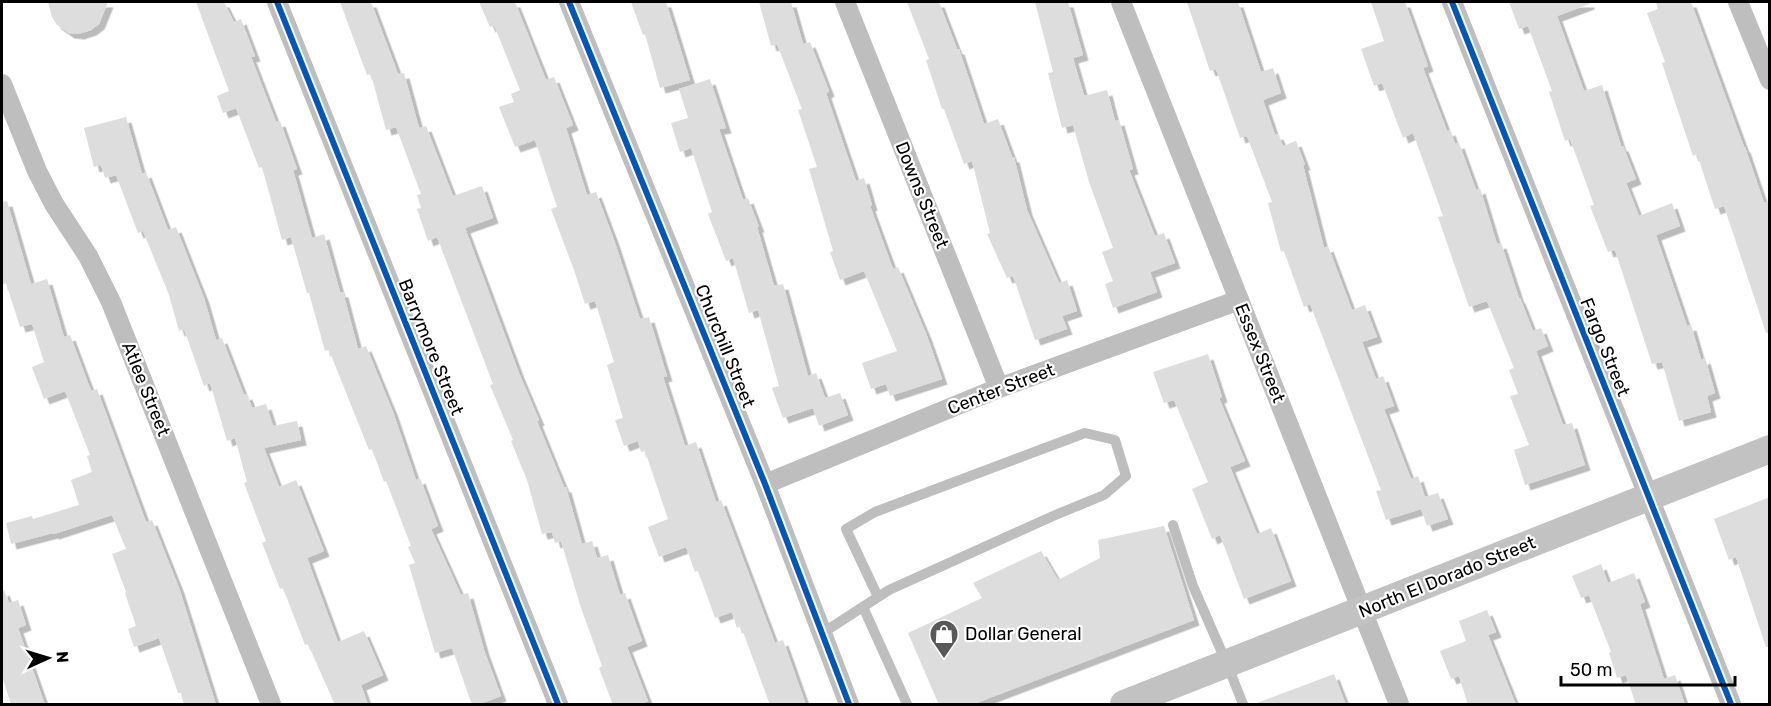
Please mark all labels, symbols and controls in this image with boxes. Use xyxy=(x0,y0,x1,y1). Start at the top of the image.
street label: Downs Street xyxy=(891,138,953,252)
street label: Barrymore Street xyxy=(394,276,468,418)
street label: Churchill Street xyxy=(690,281,760,411)
street label: Fargo Street xyxy=(1575,295,1635,399)
street label: Essex Street xyxy=(1230,300,1290,406)
street label: Atlee Street xyxy=(117,339,175,439)
street label: Center Street xyxy=(944,359,1058,419)
street label: North El Dorado Street xyxy=(1355,531,1539,623)
shop icon: Dollar General xyxy=(928,618,960,660)
place label: Dollar General xyxy=(965,623,1082,645)
north arrow xyxy=(18,628,78,688)
scale bar xyxy=(1561,649,1735,687)
text: N xyxy=(53,651,72,663)
text: 50 m xyxy=(1570,659,1613,681)

